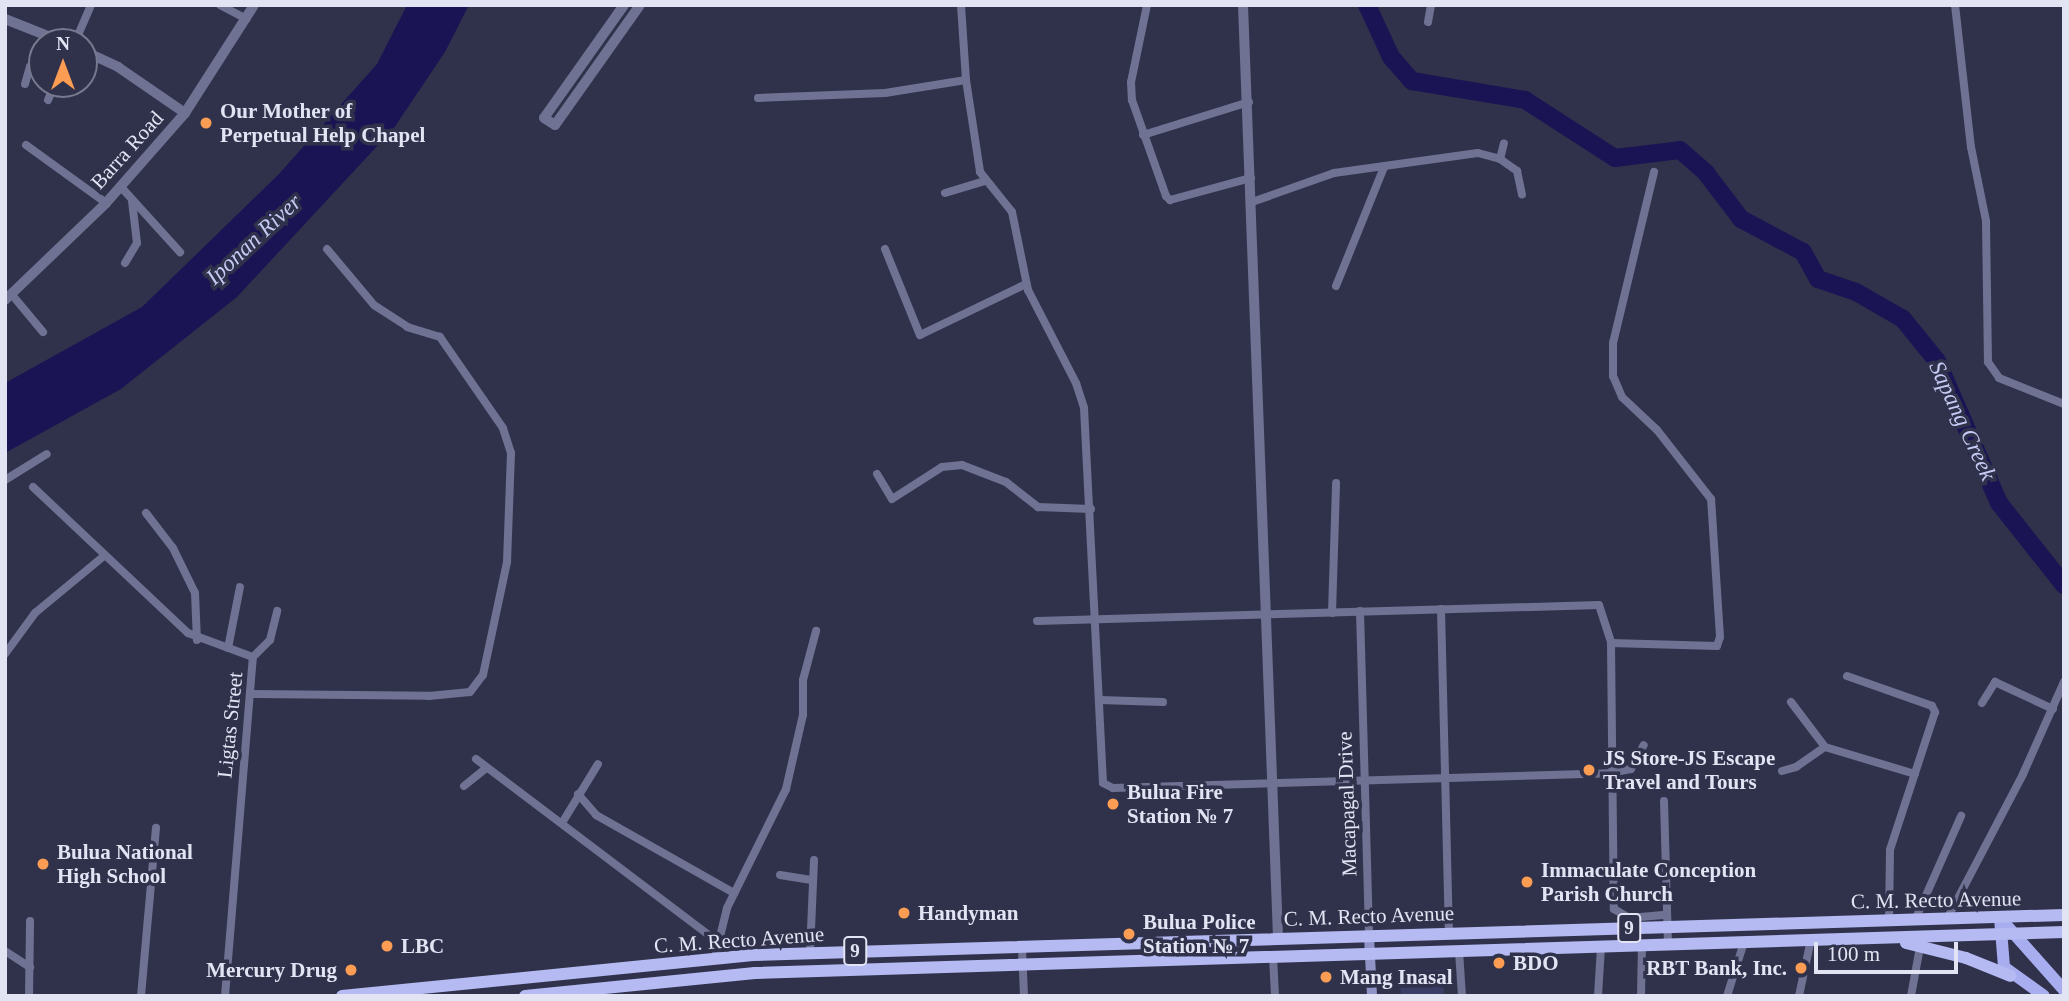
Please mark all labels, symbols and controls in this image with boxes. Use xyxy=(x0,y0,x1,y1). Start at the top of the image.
north arrow xyxy=(28,28,98,98)
text: N xyxy=(56,33,70,54)
place label: Our Mother of Perpetual Help Chapel xyxy=(220,98,425,148)
street label: Barra Road xyxy=(85,106,169,194)
marker: Our Mother of Perpetual Help Chapel xyxy=(198,115,214,131)
water label: Iponan River xyxy=(200,189,308,291)
water label: Sapang Creek xyxy=(1922,357,2002,485)
street label: Ligtas Street xyxy=(212,671,248,779)
street label: Macapagal Drive xyxy=(1332,731,1362,877)
place label: JS Store-JS Escape Travel and Tours xyxy=(1603,745,1775,795)
marker: JS Store-JS Escape Travel and Tours xyxy=(1581,762,1597,778)
place label: Bulua Fire Station № 7 xyxy=(1127,779,1233,829)
marker: Bulua Fire Station № 7 xyxy=(1105,796,1121,812)
place label: Bulua National High School xyxy=(57,839,193,889)
marker: Bulua National High School xyxy=(35,856,51,872)
place label: Immaculate Conception Parish Church xyxy=(1541,857,1756,907)
marker: Immaculate Conception Parish Church xyxy=(1519,874,1535,890)
street label: C. M. Recto Avenue xyxy=(1850,886,2022,914)
place label: Handyman xyxy=(918,900,1018,926)
street label: C. M. Recto Avenue xyxy=(1283,900,1455,932)
marker: Handyman xyxy=(896,905,912,921)
place label: Bulua Police Station № 7 xyxy=(1143,909,1256,959)
road number: 9 xyxy=(1617,912,1641,944)
street label: C. M. Recto Avenue xyxy=(652,921,826,959)
marker: Bulua Police Station № 7 xyxy=(1121,926,1137,942)
scale bar xyxy=(1817,928,1960,972)
place label: LBC xyxy=(401,933,444,959)
road number: 9 xyxy=(843,936,867,967)
marker: LBC xyxy=(379,938,395,954)
text: 100 m xyxy=(1827,942,1880,966)
place label: BDO xyxy=(1513,950,1559,976)
marker: BDO xyxy=(1491,955,1507,971)
place label: RBT Bank, Inc. xyxy=(1646,955,1787,981)
place label: Mercury Drug xyxy=(206,957,337,983)
marker: RBT Bank, Inc. xyxy=(1793,960,1809,976)
marker: Mercury Drug xyxy=(343,962,359,978)
place label: Mang Inasal xyxy=(1340,964,1453,990)
marker: Mang Inasal xyxy=(1318,969,1334,985)

